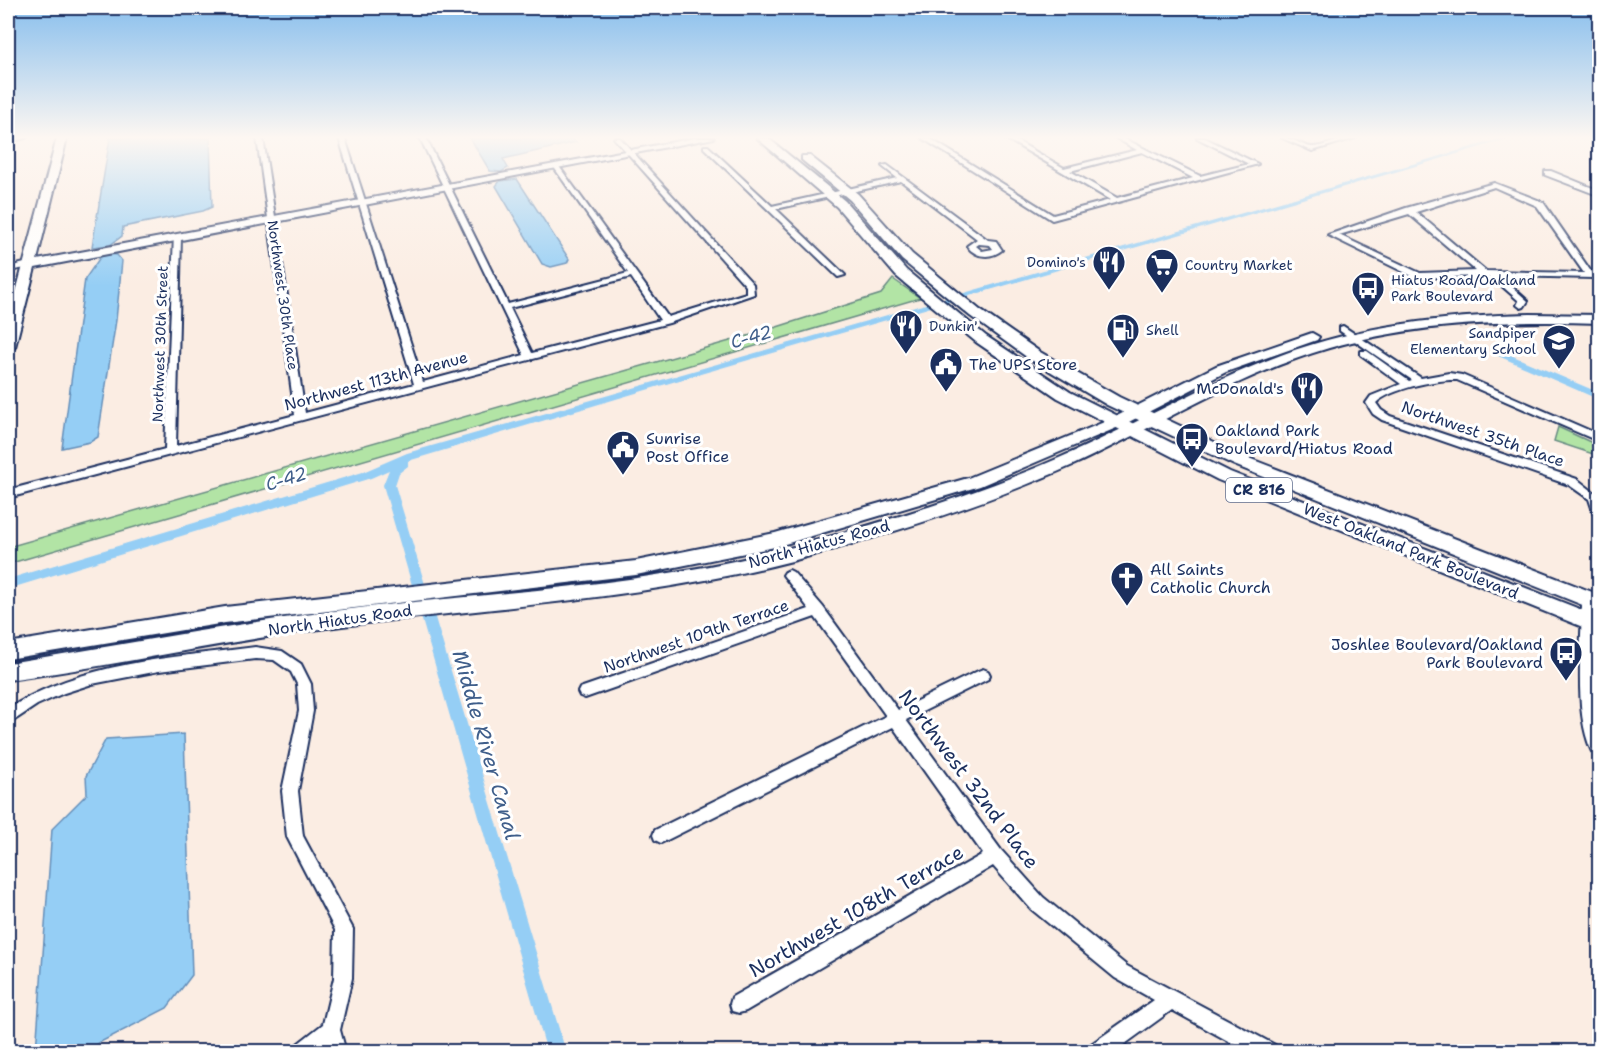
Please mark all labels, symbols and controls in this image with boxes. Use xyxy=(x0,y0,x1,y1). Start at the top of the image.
street label: Northwest 30th Place xyxy=(264,219,302,371)
restaurant icon: Domino's xyxy=(1091,244,1127,291)
supermarket icon: Country Market xyxy=(1144,247,1180,294)
place label: Domino's xyxy=(1027,253,1086,271)
place label: Country Market xyxy=(1185,256,1293,274)
street label: Northwest 30th Street xyxy=(148,265,172,423)
bus stop icon: Hiatus Road/Oakland Park Boulevard xyxy=(1350,270,1386,317)
place label: Hiatus Road/Oakland Park Boulevard xyxy=(1391,271,1536,305)
restaurant icon: Dunkin' xyxy=(888,308,924,355)
fuel station icon: Shell xyxy=(1105,312,1141,359)
place label: Dunkin' xyxy=(929,317,978,335)
water label: C-42 xyxy=(727,320,775,354)
place label: Shell xyxy=(1146,321,1179,339)
school or university icon: Sandpiper Elementary School xyxy=(1541,323,1577,370)
place label: Sandpiper Elementary School xyxy=(1410,324,1537,358)
street label: Northwest 113th Avenue xyxy=(282,346,470,416)
public building icon: The UPS Store xyxy=(928,346,964,393)
place label: The UPS Store xyxy=(969,354,1077,375)
restaurant icon: McDonald's xyxy=(1289,370,1325,417)
place label: McDonald's xyxy=(1196,378,1284,399)
street label: Northwest 35th Place xyxy=(1399,396,1567,472)
place label: Oakland Park Boulevard/Hiatus Road xyxy=(1215,420,1393,459)
bus stop icon: Oakland Park Boulevard/Hiatus Road xyxy=(1174,421,1210,468)
place label: Sunrise Post Office xyxy=(646,428,729,467)
public building icon: Sunrise Post Office xyxy=(605,429,641,476)
water label: C-42 xyxy=(262,461,310,497)
road number: CR 816 xyxy=(1226,478,1292,502)
street label: West Oakland Park Boulevard xyxy=(1300,498,1522,604)
street label: North Hiatus Road xyxy=(746,515,892,573)
place label: All Saints Catholic Church xyxy=(1150,559,1271,598)
church icon: All Saints Catholic Church xyxy=(1109,560,1145,607)
street label: Northwest 109th Terrace xyxy=(601,594,791,678)
street label: North Hiatus Road xyxy=(266,599,414,641)
place label: Joshlee Boulevard/Oakland Park Boulevard xyxy=(1331,634,1543,673)
bus stop icon: Joshlee Boulevard/Oakland Park Boulevard xyxy=(1548,635,1584,682)
water label: Middle River Canal xyxy=(445,647,527,843)
street label: Northwest 32nd Place xyxy=(893,684,1045,874)
street label: Northwest 108th Terrace xyxy=(744,839,968,983)

